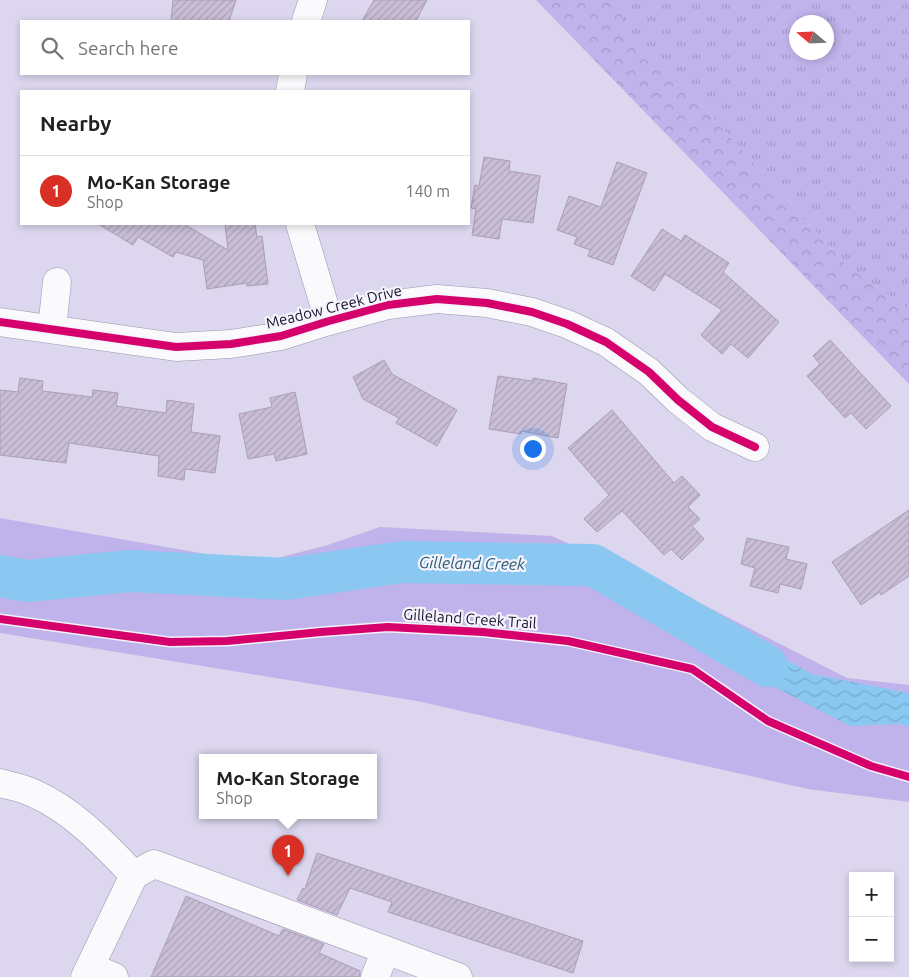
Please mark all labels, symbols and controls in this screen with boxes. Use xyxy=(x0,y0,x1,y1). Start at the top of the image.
north arrow xyxy=(789,15,834,60)
search box xyxy=(20,20,470,75)
icon: search xyxy=(38,34,66,62)
text: Search here xyxy=(78,37,178,59)
text: Nearby xyxy=(40,111,111,135)
text: Mo-Kan Storage xyxy=(87,171,230,193)
text: 1 xyxy=(51,182,61,200)
text: 140 m xyxy=(405,182,450,200)
text: Shop xyxy=(87,193,123,211)
street label: Meadow Creek Drive xyxy=(264,281,404,332)
your location xyxy=(520,436,546,462)
water label: Gilleland Creek xyxy=(419,553,526,573)
street label: Gilleland Creek Trail xyxy=(403,605,537,632)
popup xyxy=(199,754,377,819)
text: Mo-Kan Storage xyxy=(216,767,360,789)
text: Shop xyxy=(216,789,253,807)
pin: 1 xyxy=(272,835,304,876)
map controls xyxy=(849,872,894,962)
button: + xyxy=(849,872,894,917)
button: − xyxy=(849,917,894,962)

